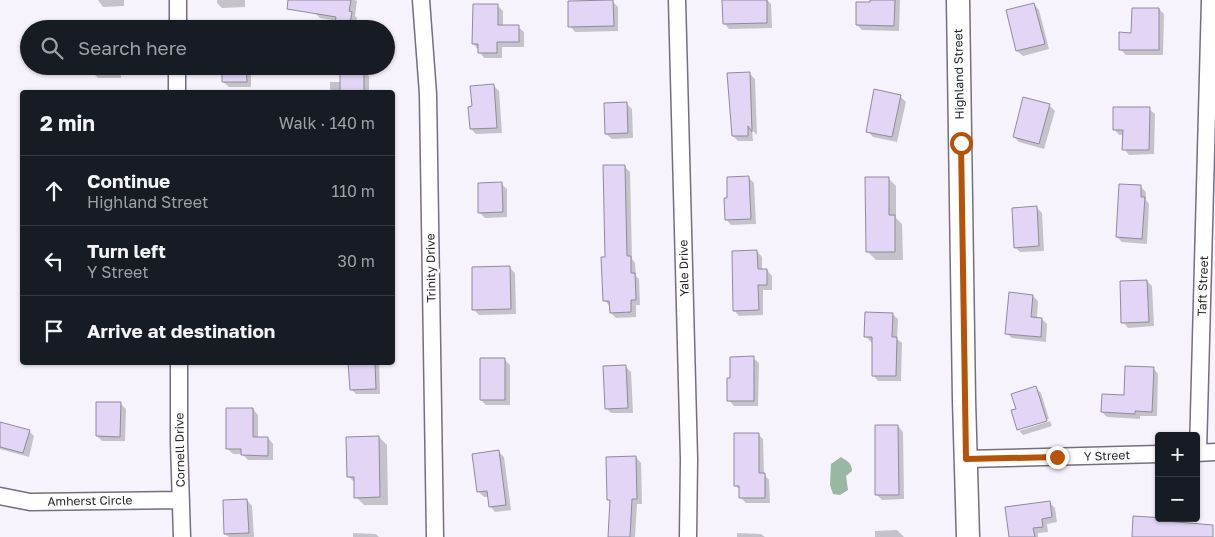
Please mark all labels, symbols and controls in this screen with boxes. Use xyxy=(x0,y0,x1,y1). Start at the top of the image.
search box xyxy=(20,20,395,75)
street label: Highland Street xyxy=(950,28,967,120)
icon: search xyxy=(38,34,66,62)
text: Search here xyxy=(78,36,187,59)
text: 2 min xyxy=(40,110,95,136)
text: Walk · 140 m xyxy=(279,113,375,133)
route start xyxy=(950,132,973,155)
text: Continue xyxy=(87,169,170,192)
icon: ahead xyxy=(40,177,68,205)
text: 110 m xyxy=(331,181,375,201)
text: Highland Street xyxy=(87,192,208,212)
street label: Trinity Drive xyxy=(422,233,439,303)
text: Turn left xyxy=(87,239,166,262)
street label: Yale Drive xyxy=(676,239,691,297)
icon: left xyxy=(40,247,68,275)
text: 30 m xyxy=(338,251,375,271)
street label: Taft Street xyxy=(1194,255,1211,317)
text: Y Street xyxy=(87,262,149,282)
icon: arrive xyxy=(40,317,68,345)
text: Arrive at destination xyxy=(87,319,275,342)
street label: Cornell Drive xyxy=(171,412,188,488)
map controls xyxy=(1155,432,1200,522)
button: + xyxy=(1155,432,1200,477)
route end xyxy=(1046,446,1069,469)
street label: Y Street xyxy=(1084,447,1131,464)
button: − xyxy=(1155,477,1200,522)
street label: Amherst Circle xyxy=(47,492,133,509)

